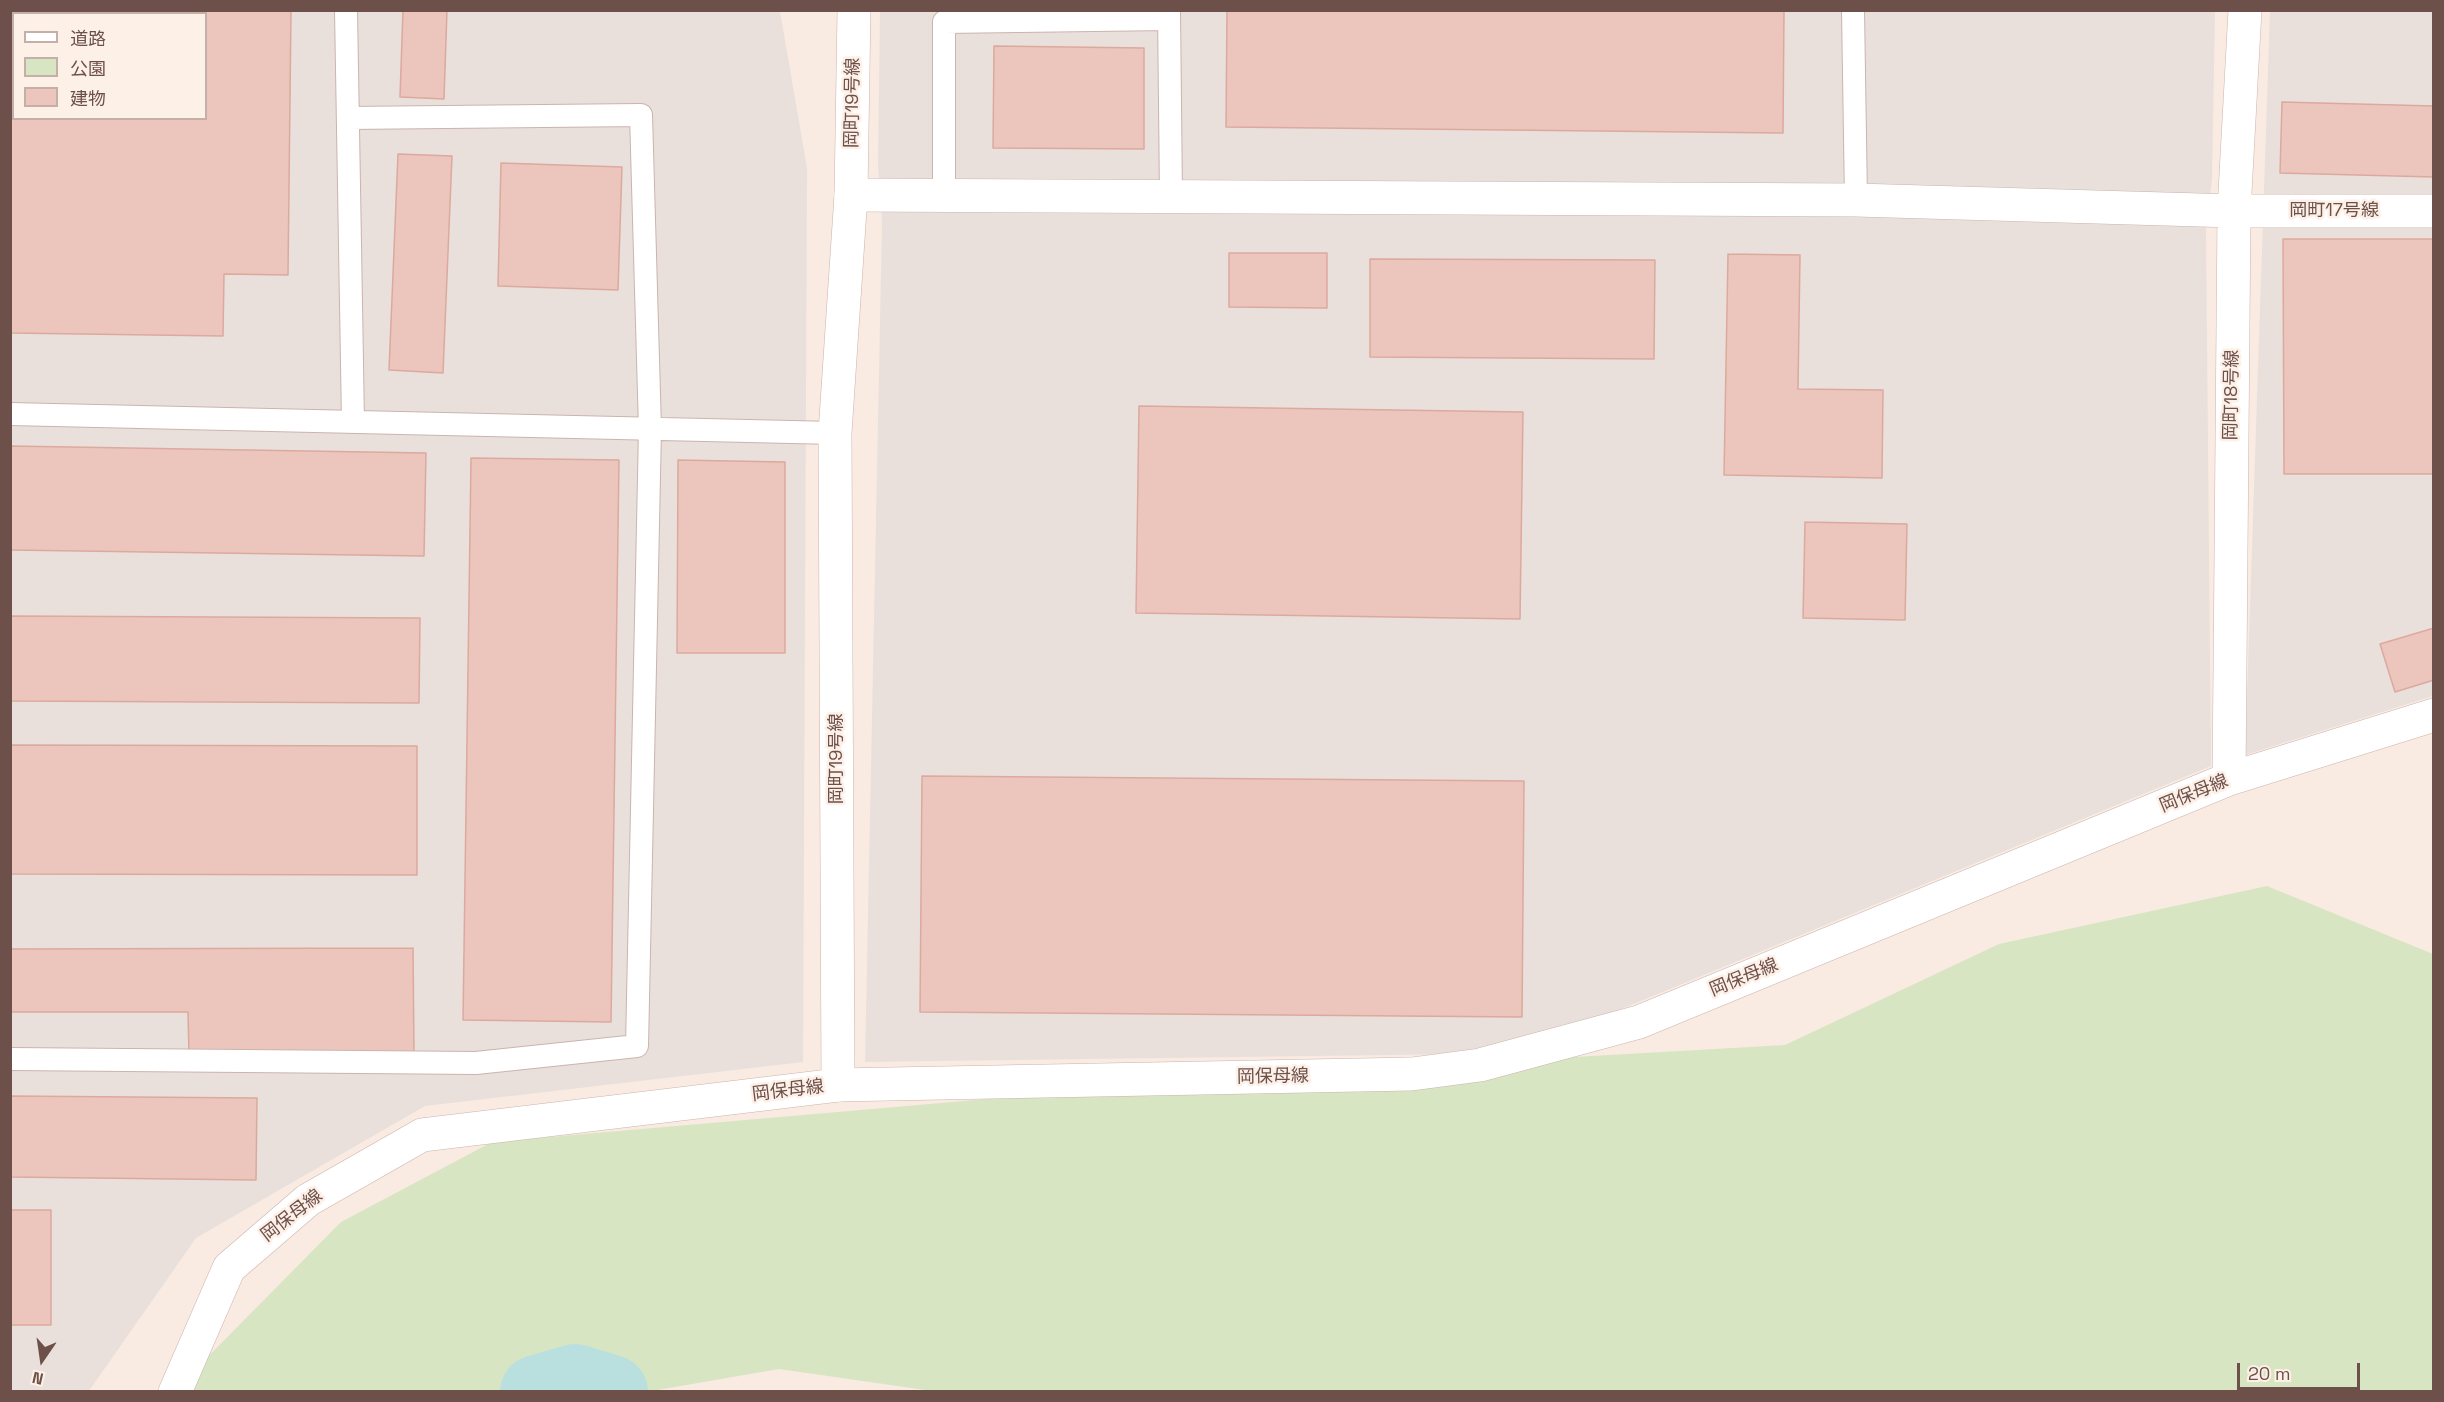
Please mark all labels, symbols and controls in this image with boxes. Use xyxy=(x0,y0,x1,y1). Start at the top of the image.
legend xyxy=(12,12,207,120)
text: 道路 xyxy=(70,27,106,50)
text: 公園 xyxy=(70,57,106,80)
street label: 岡町19号線 xyxy=(841,58,865,148)
text: 建物 xyxy=(70,87,106,110)
street label: 岡町17号線 xyxy=(2289,200,2379,222)
street label: 岡町18号線 xyxy=(2220,349,2244,441)
street label: 岡町19号線 xyxy=(826,714,848,804)
street label: 岡保母線 xyxy=(2157,771,2231,817)
street label: 岡保母線 xyxy=(1707,955,1781,1001)
street label: 岡保母線 xyxy=(1237,1066,1309,1088)
street label: 岡保母線 xyxy=(751,1076,825,1106)
street label: 岡保母線 xyxy=(257,1185,327,1247)
north arrow xyxy=(12,1330,72,1390)
scale bar xyxy=(2240,1351,2363,1389)
text: 20 m xyxy=(2248,1362,2291,1385)
text: N xyxy=(30,1367,45,1389)

